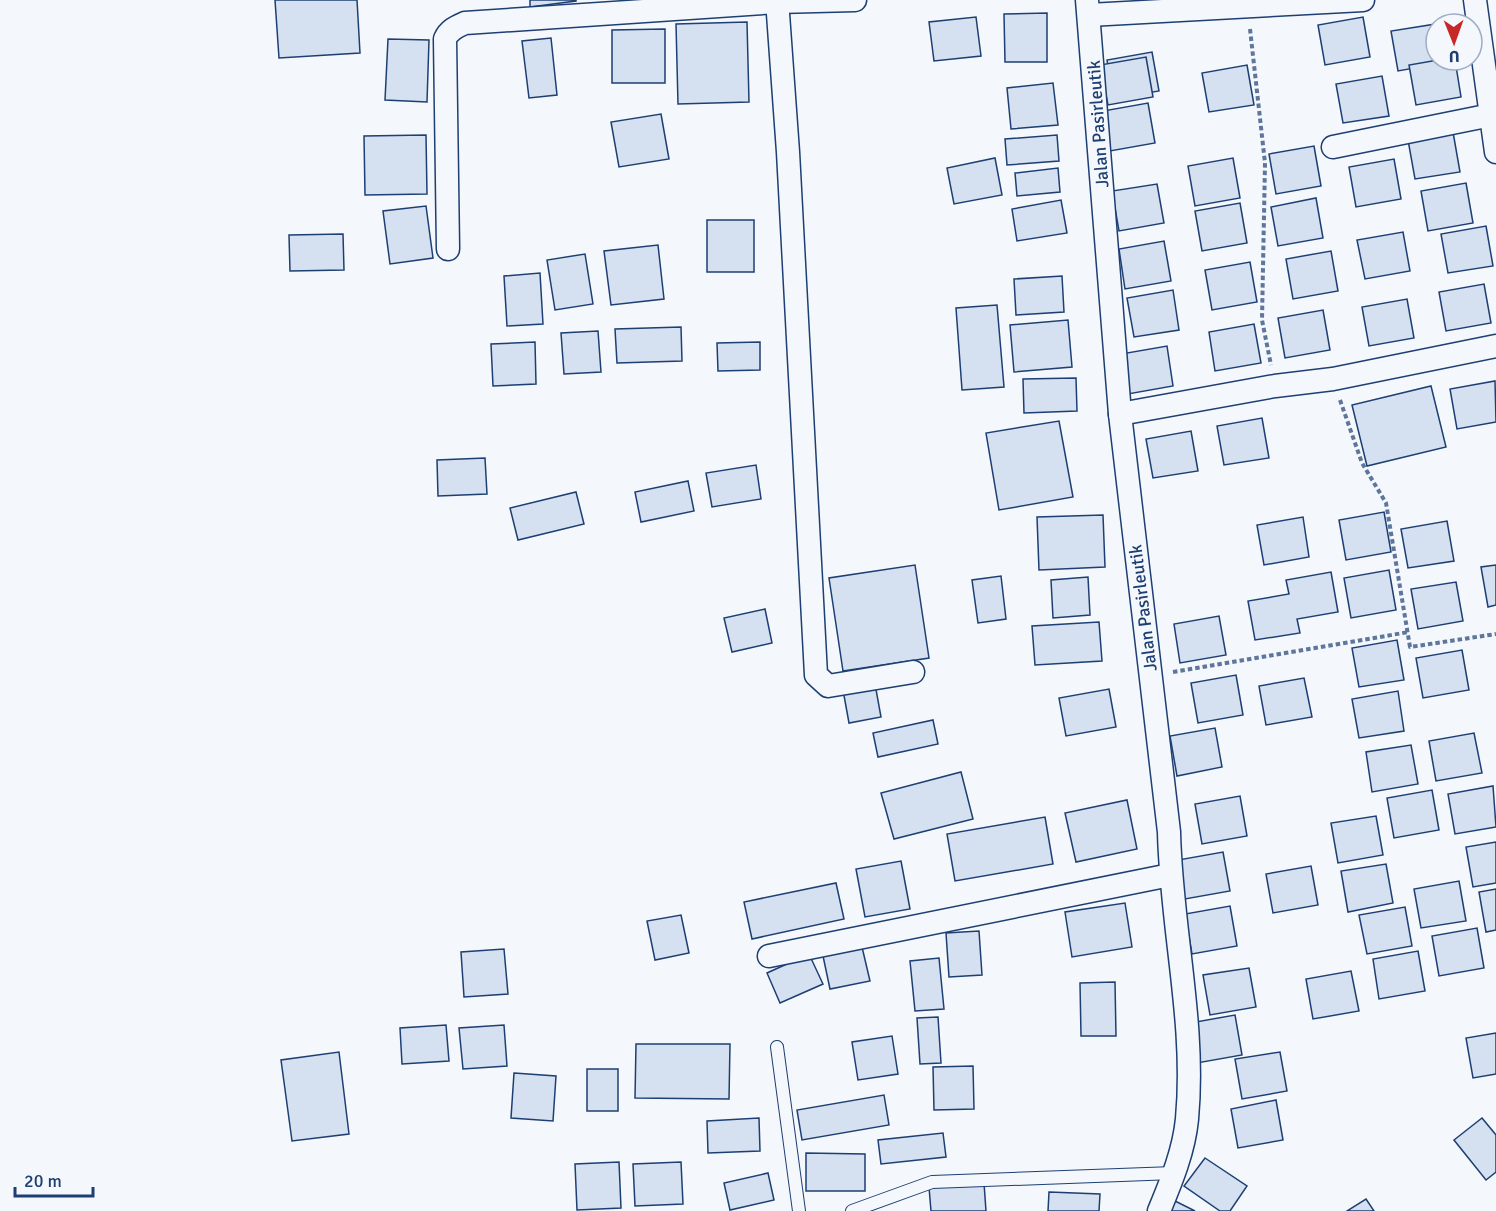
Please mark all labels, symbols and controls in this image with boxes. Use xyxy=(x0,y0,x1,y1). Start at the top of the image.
north arrow xyxy=(1424,12,1484,72)
text: U xyxy=(1449,46,1460,66)
street label: Jalan Pasirleutik xyxy=(1083,60,1113,188)
street label: Jalan Pasirleutik xyxy=(1124,543,1162,673)
scale bar xyxy=(15,1160,93,1198)
text: 20 m xyxy=(24,1170,62,1192)

